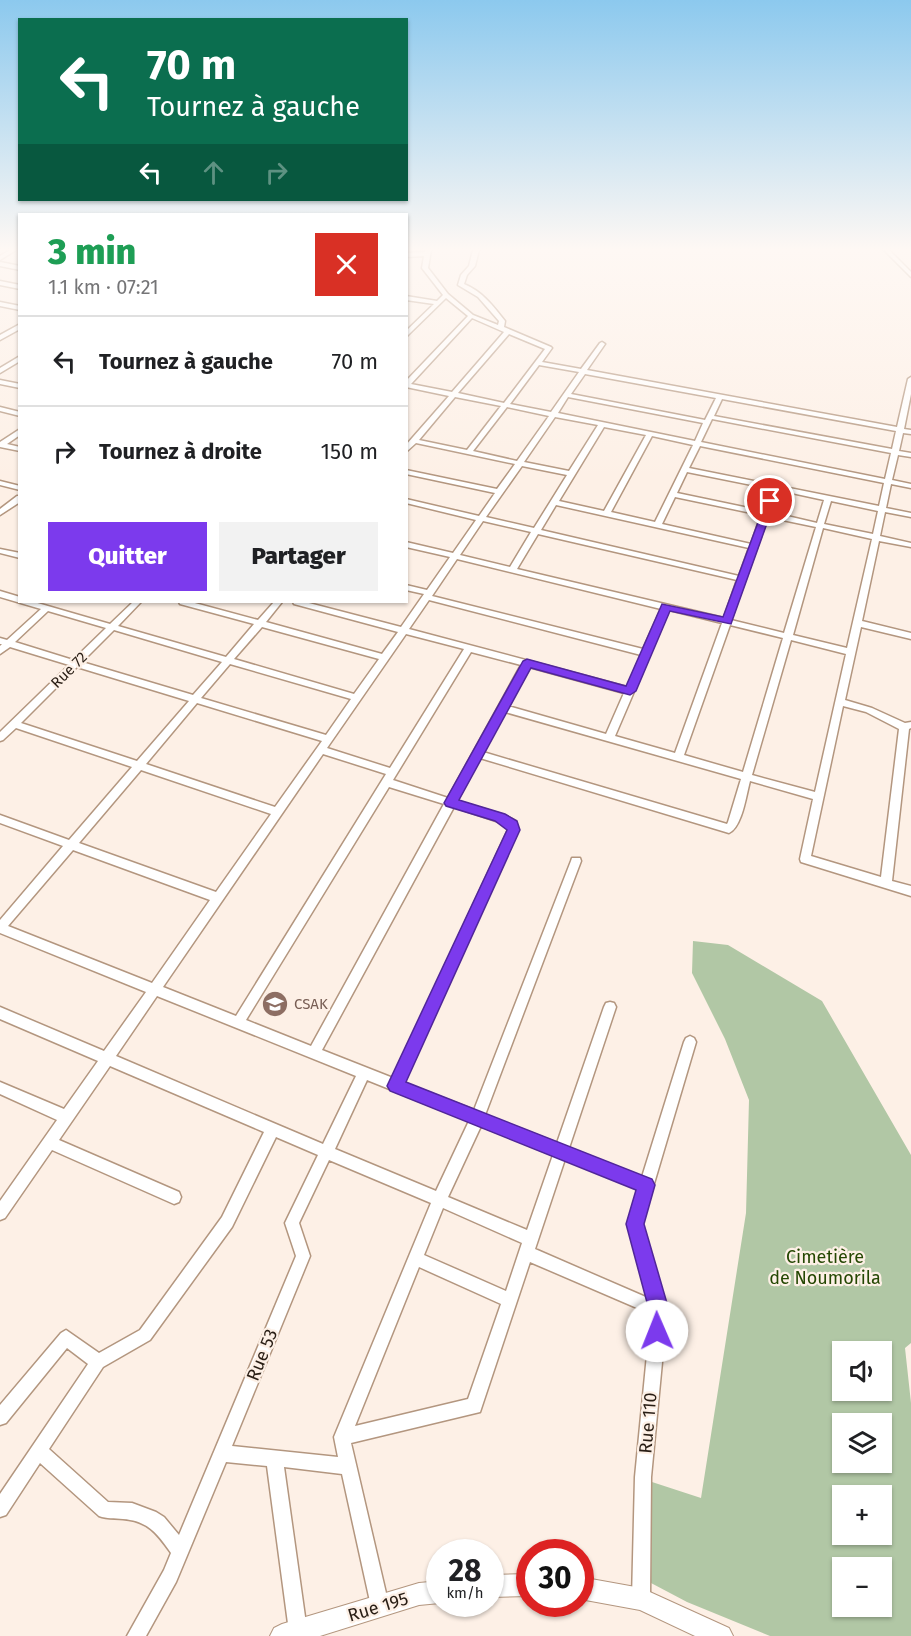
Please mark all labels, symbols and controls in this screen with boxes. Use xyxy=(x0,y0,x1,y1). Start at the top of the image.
text: 70 m xyxy=(147,40,236,90)
icon: left xyxy=(48,42,126,120)
text: Tournez à gauche xyxy=(147,91,360,123)
icon: left xyxy=(134,156,167,189)
icon: ahead xyxy=(197,156,230,189)
icon: right xyxy=(260,156,293,189)
text: 3 min xyxy=(48,230,136,274)
button: close xyxy=(315,233,378,296)
text: 1.1 km · 07:21 xyxy=(48,275,159,299)
icon: left xyxy=(48,345,81,378)
text: Tournez à gauche xyxy=(99,348,273,375)
text: 70 m xyxy=(332,348,378,375)
icon: right xyxy=(48,435,81,468)
text: Tournez à droite xyxy=(99,438,262,465)
text: 150 m xyxy=(320,438,378,465)
pin xyxy=(744,475,795,526)
icon: arrive xyxy=(753,484,786,517)
button: Quitter xyxy=(48,522,207,591)
button: Partager xyxy=(219,522,378,591)
street label: Rue 72 xyxy=(47,648,91,692)
school or university icon: CSAK xyxy=(260,989,290,1019)
place label: CSAK xyxy=(294,995,328,1013)
park label: Cimetière de Noumorila xyxy=(769,1246,881,1289)
position arrow xyxy=(625,1299,689,1363)
street label: Rue 53 xyxy=(242,1326,282,1384)
map controls xyxy=(832,1341,892,1617)
button: sound xyxy=(832,1341,892,1401)
street label: Rue 110 xyxy=(634,1391,662,1455)
button: layers xyxy=(832,1413,892,1473)
button: + xyxy=(832,1485,892,1545)
speed limit sign: 30 xyxy=(516,1539,594,1617)
text: 28 xyxy=(449,1553,481,1589)
button: − xyxy=(832,1557,892,1617)
text: km/h xyxy=(446,1584,484,1602)
street label: Rue 195 xyxy=(345,1587,411,1627)

